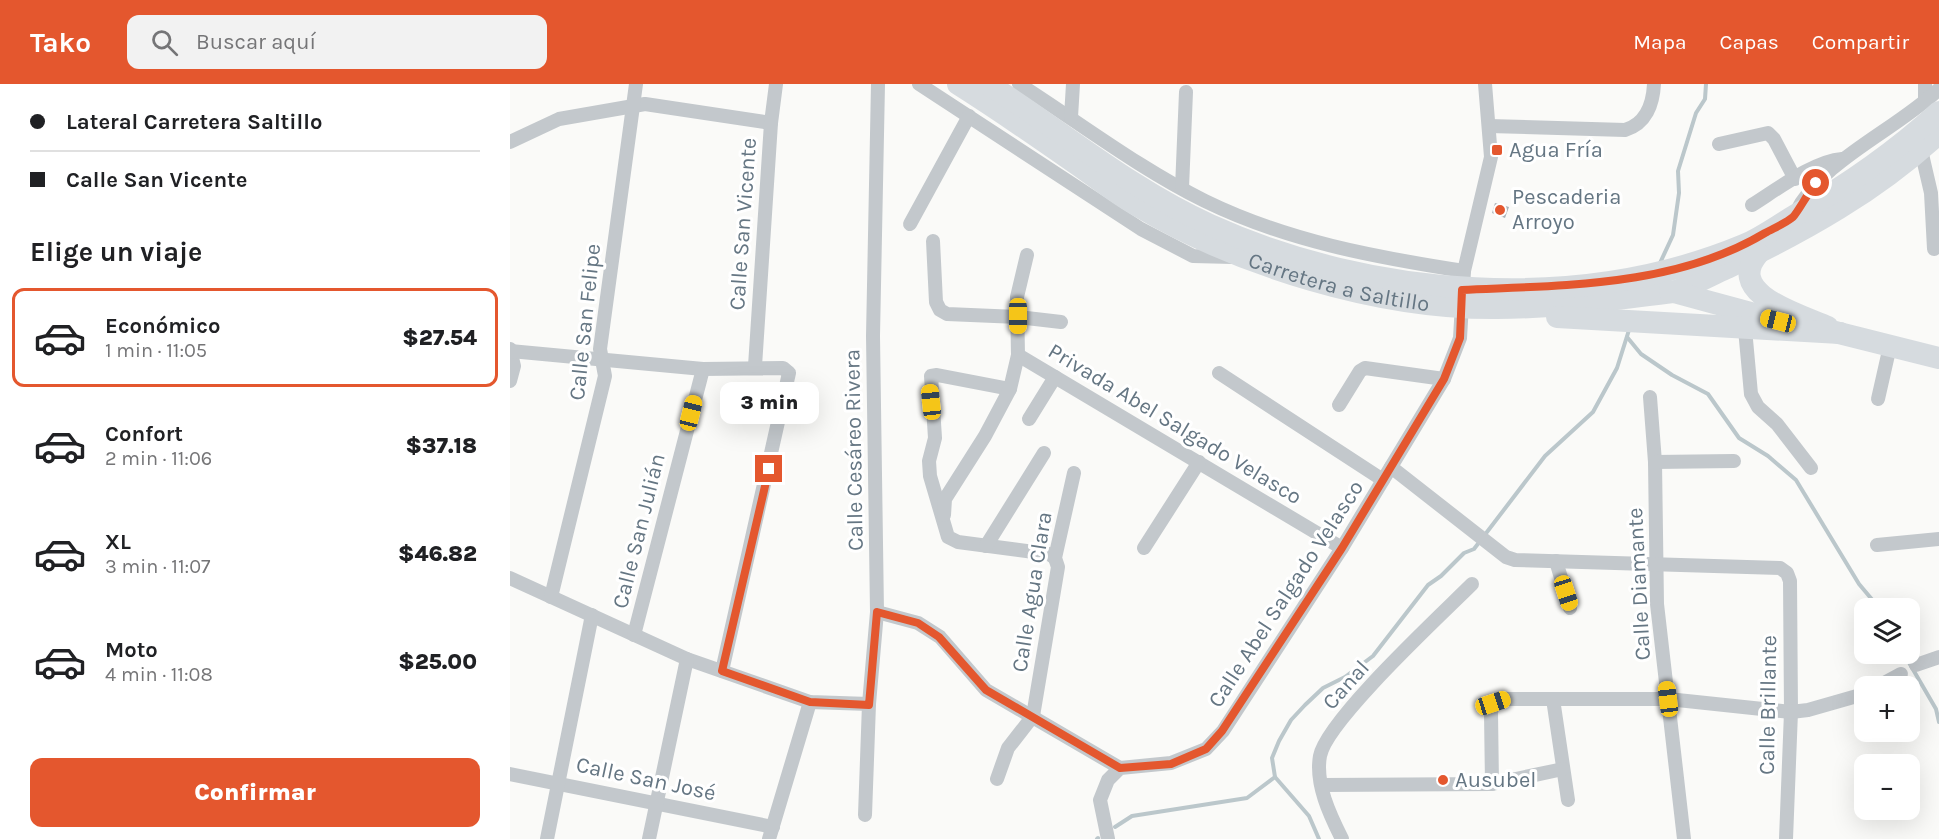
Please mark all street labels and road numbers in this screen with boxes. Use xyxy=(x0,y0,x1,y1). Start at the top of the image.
street label: Calle San Vicente xyxy=(724,137,762,311)
street label: Calle San Felipe xyxy=(564,242,606,402)
street label: Carretera a Saltillo xyxy=(1245,247,1431,317)
street label: Privada Abel Salgado Velasco xyxy=(1044,338,1306,510)
street label: Calle Cesáreo Rivera xyxy=(839,349,869,551)
street label: Calle San Julián xyxy=(607,451,671,611)
street label: Calle Abel Salgado Velasco xyxy=(1203,476,1369,712)
street label: Calle Diamante xyxy=(1622,507,1656,661)
street label: Calle Agua Clara xyxy=(1006,510,1058,674)
street label: Calle Brillante xyxy=(1754,635,1782,775)
street label: Canal xyxy=(1317,655,1375,715)
street label: Calle San José xyxy=(574,752,718,806)

